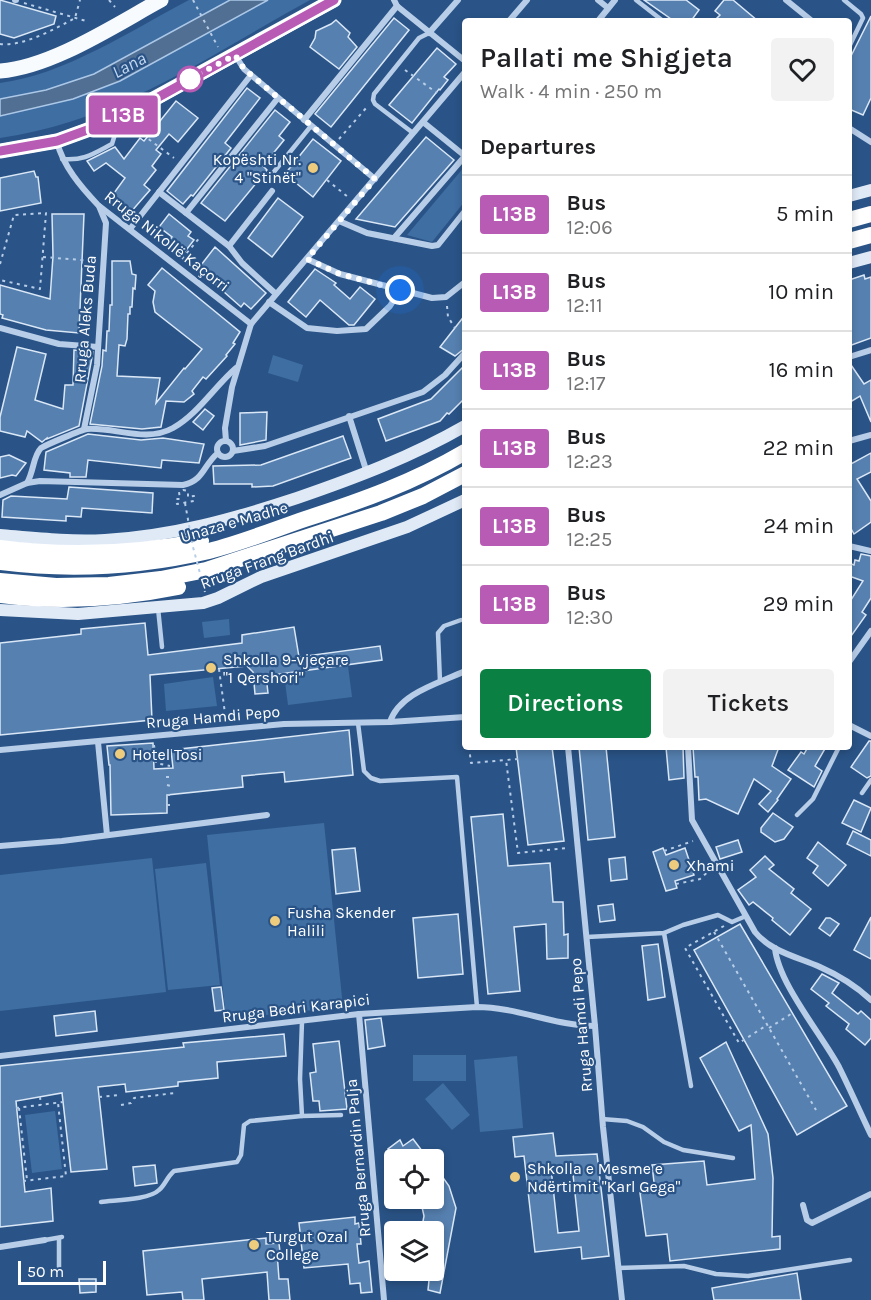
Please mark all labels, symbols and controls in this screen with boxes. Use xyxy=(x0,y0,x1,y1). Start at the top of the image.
button: heart xyxy=(771,38,834,101)
text: Pallati me Shigjeta xyxy=(480,41,733,74)
water label: Lana xyxy=(108,47,150,83)
unlabelled marker xyxy=(177,66,203,92)
text: Walk · 4 min · 250 m xyxy=(480,80,662,103)
line badge: L13B xyxy=(81,96,165,134)
text: L13B xyxy=(101,103,145,127)
text: Departures xyxy=(480,134,596,160)
place label: Kopështi Nr. 4 "Stinët" xyxy=(213,150,301,187)
marker: Kopështi Nr. 4 "Stinët" xyxy=(306,161,320,175)
street label: Rruga Nikollë Kaçorri xyxy=(101,186,233,296)
text: Bus xyxy=(567,190,606,216)
text: 5 min xyxy=(776,201,834,227)
text: L13B xyxy=(492,202,537,226)
text: 12:06 xyxy=(567,216,613,239)
street label: Rruga Aleks Buda xyxy=(70,254,100,384)
text: Bus xyxy=(567,268,606,294)
your location xyxy=(385,275,415,305)
text: 10 min xyxy=(768,279,834,305)
text: L13B xyxy=(492,280,537,304)
text: 12:11 xyxy=(567,294,603,317)
text: Bus xyxy=(567,346,606,372)
text: 16 min xyxy=(768,357,834,383)
text: L13B xyxy=(492,358,537,382)
text: 12:17 xyxy=(567,372,605,395)
text: Bus xyxy=(567,424,606,450)
text: 22 min xyxy=(763,435,834,461)
text: L13B xyxy=(492,436,537,460)
text: 12:23 xyxy=(567,450,613,473)
street label: Unaza e Madhe xyxy=(178,498,290,546)
text: Bus xyxy=(567,502,606,528)
text: 24 min xyxy=(763,513,834,539)
text: L13B xyxy=(492,514,537,538)
street label: Rruga Frang Bardhi xyxy=(198,527,336,593)
text: 12:25 xyxy=(567,528,612,551)
text: Bus xyxy=(567,580,606,606)
text: 29 min xyxy=(763,591,834,617)
text: L13B xyxy=(492,592,537,616)
text: 12:30 xyxy=(567,606,613,629)
place label: Shkolla 9-vjeçare "1 Qershori" xyxy=(223,650,349,687)
marker: Shkolla 9-vjeçare "1 Qershori" xyxy=(204,661,218,675)
button: Directions xyxy=(480,669,651,738)
button: Tickets xyxy=(663,669,834,738)
street label: Rruga Hamdi Pepo xyxy=(145,702,281,732)
place label: Hotel Tosi xyxy=(132,745,203,764)
marker: Hotel Tosi xyxy=(113,747,127,761)
place label: Xhami xyxy=(686,856,734,875)
marker: Xhami xyxy=(667,858,681,872)
place label: Fusha Skender Halili xyxy=(287,903,396,940)
marker: Fusha Skender Halili xyxy=(268,914,282,928)
street label: Rruga Hamdi Pepo xyxy=(566,957,596,1093)
street label: Rruga Bedri Karapici xyxy=(221,989,371,1027)
street label: Rruga Bernardin Palja xyxy=(342,1078,374,1238)
map controls xyxy=(384,1149,444,1281)
button: locate xyxy=(384,1149,444,1209)
place label: Shkolla e Mesme e Ndërtimit "Karl Gega" xyxy=(527,1159,681,1196)
marker: Shkolla e Mesme e Ndërtimit "Karl Gega" xyxy=(508,1170,522,1184)
button: layers xyxy=(384,1221,444,1281)
place label: Turgut Ozal College xyxy=(266,1227,348,1264)
marker: Turgut Ozal College xyxy=(247,1238,261,1252)
scale bar xyxy=(18,1258,106,1286)
text: 50 m xyxy=(27,1262,64,1281)

